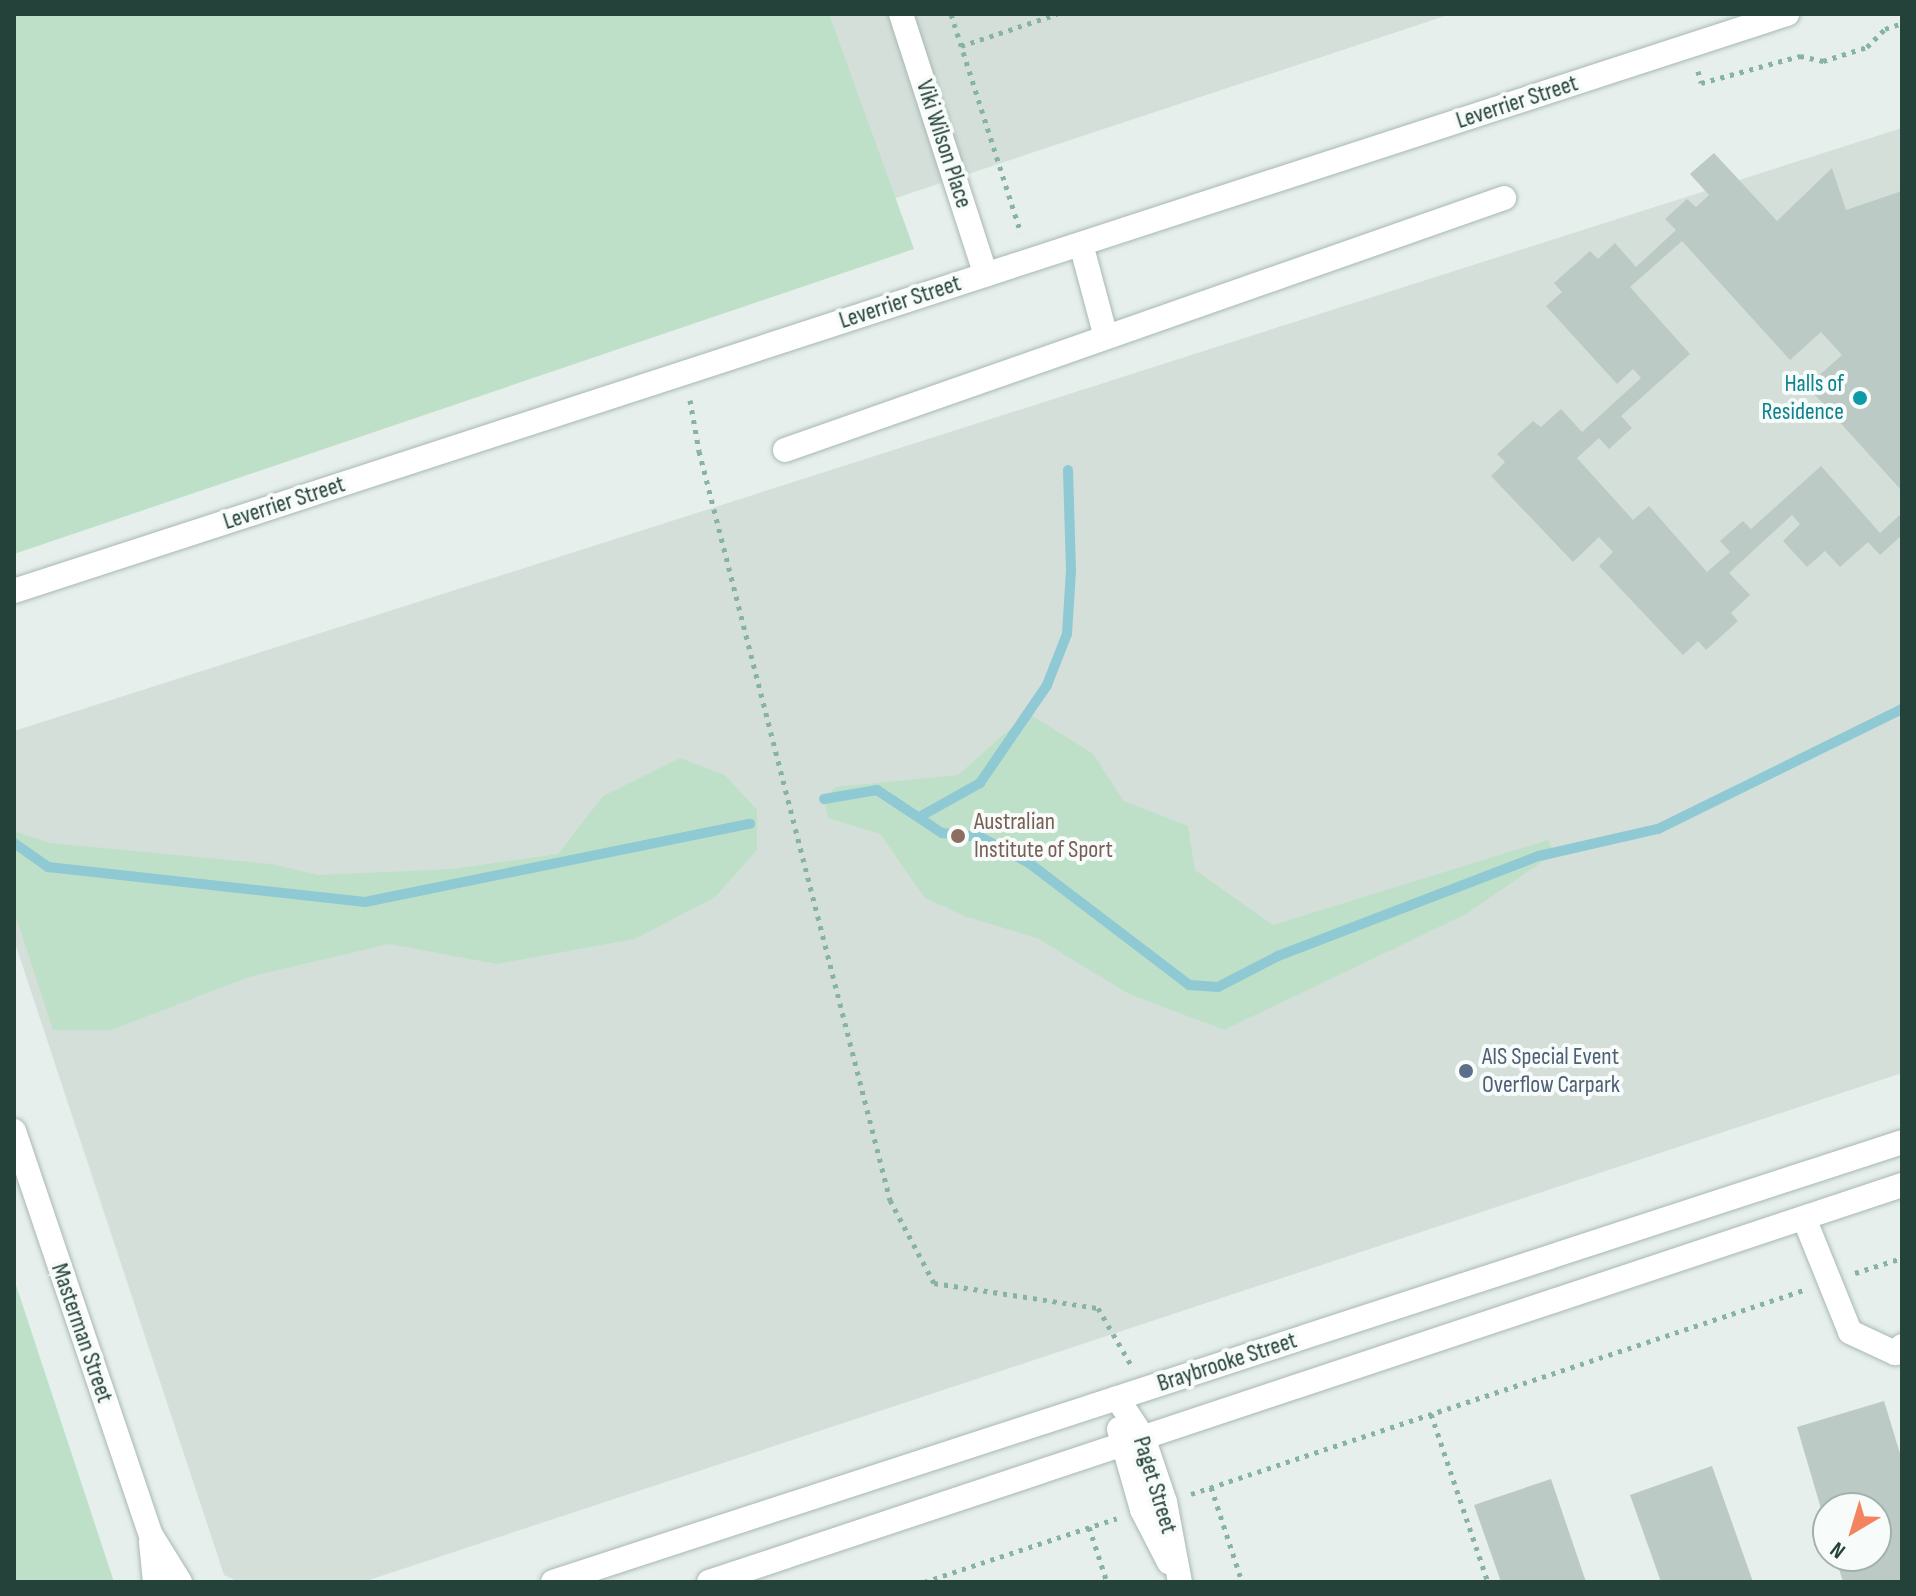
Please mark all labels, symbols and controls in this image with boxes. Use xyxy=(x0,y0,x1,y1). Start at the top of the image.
street label: Leverrier Street xyxy=(1453,69,1581,135)
street label: Viki Wilson Place xyxy=(910,76,978,212)
street label: Leverrier Street xyxy=(836,269,964,335)
place label: Halls of Residence xyxy=(1761,370,1844,426)
marker: Halls of Residence xyxy=(1851,389,1869,407)
street label: Leverrier Street xyxy=(220,470,348,536)
place label: Australian Institute of Sport xyxy=(974,808,1113,864)
marker: Australian Institute of Sport xyxy=(949,827,967,845)
place label: AIS Special Event Overflow Carpark xyxy=(1482,1043,1620,1099)
marker: AIS Special Event Overflow Carpark xyxy=(1457,1062,1475,1080)
street label: Masterman Street xyxy=(45,1260,119,1406)
street label: Braybrooke Street xyxy=(1154,1326,1300,1398)
street label: Paget Street xyxy=(1127,1433,1183,1537)
north arrow xyxy=(1812,1492,1892,1572)
text: N xyxy=(1825,1535,1851,1564)

